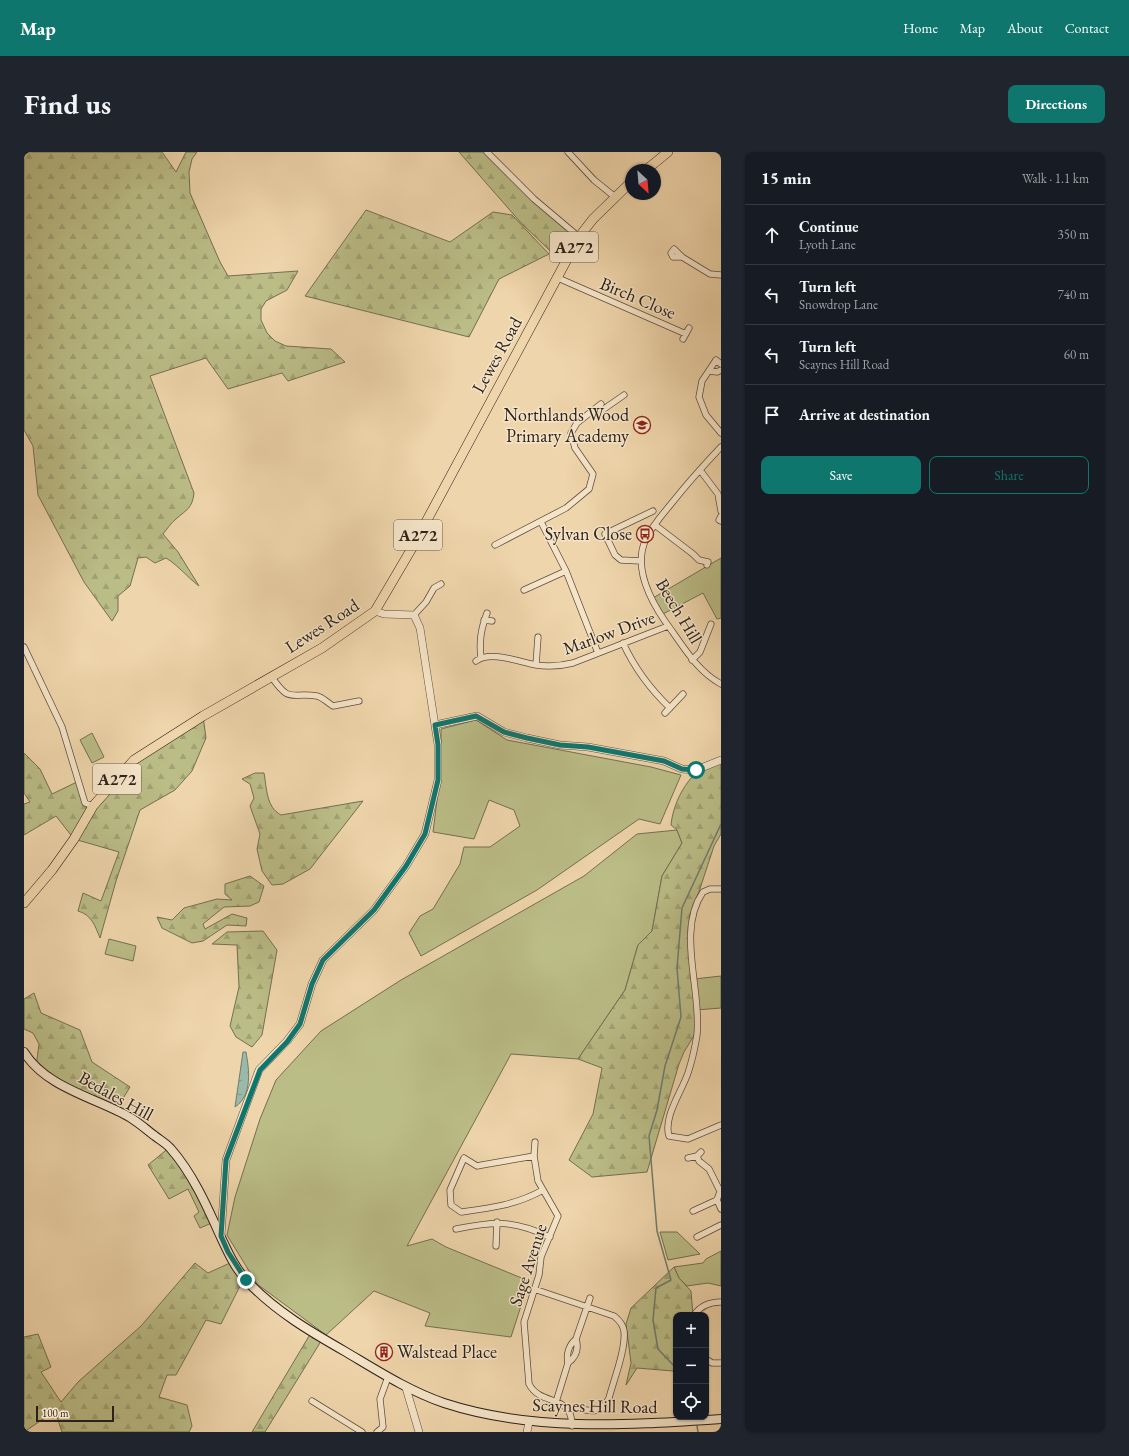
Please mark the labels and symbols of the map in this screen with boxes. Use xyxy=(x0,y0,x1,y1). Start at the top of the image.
north arrow xyxy=(625,164,661,200)
road number: A272 xyxy=(550,232,598,262)
street label: Birch Close xyxy=(597,271,680,324)
street label: Lewes Road xyxy=(466,312,527,397)
place label: Northlands Wood Primary Academy xyxy=(504,403,630,447)
school or university icon: Northlands Wood Primary Academy xyxy=(632,415,652,435)
road number: A272 xyxy=(394,520,442,550)
place label: Sylvan Close xyxy=(545,522,632,545)
bus stop icon: Sylvan Close xyxy=(635,524,655,544)
street label: Beech Hill xyxy=(651,574,708,648)
street label: Lewes Road xyxy=(280,593,364,658)
street label: Marlow Drive xyxy=(560,605,658,660)
route start xyxy=(687,761,705,779)
road number: A272 xyxy=(93,764,141,794)
street label: Bedales Hill xyxy=(75,1066,158,1126)
street label: Sage Avenue xyxy=(503,1221,552,1309)
route end xyxy=(237,1271,255,1289)
place label: Walstead Place xyxy=(397,1340,497,1363)
building icon: Walstead Place xyxy=(374,1342,394,1362)
street label: Scaynes Hill Road xyxy=(532,1393,659,1418)
scale bar xyxy=(36,1404,114,1423)

